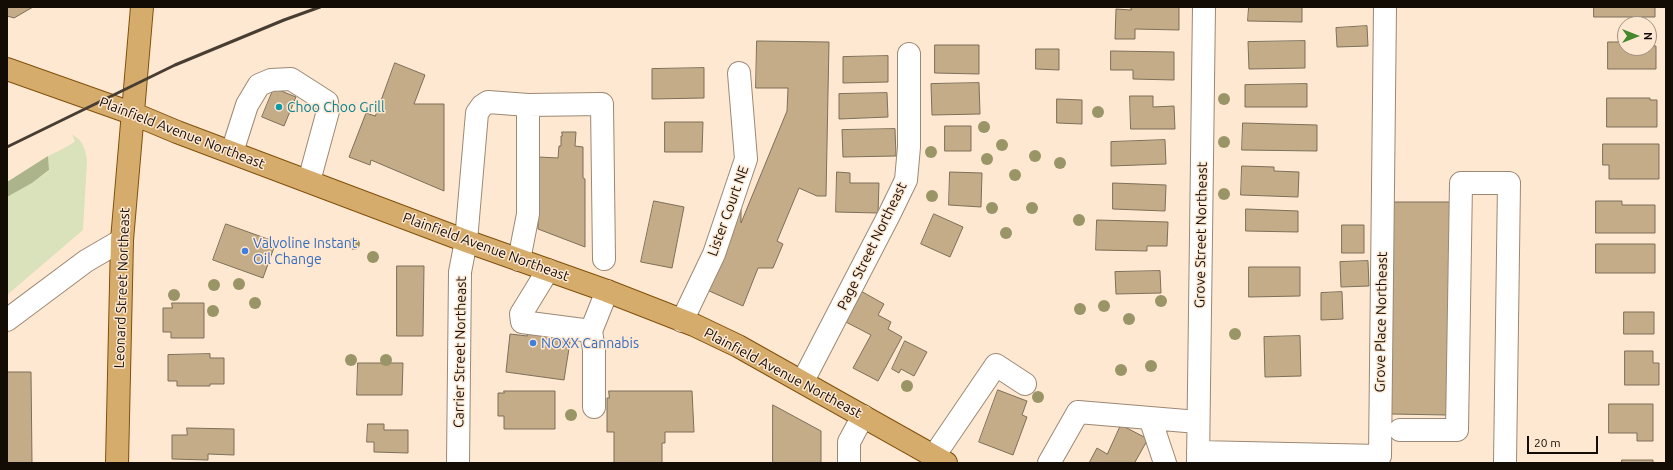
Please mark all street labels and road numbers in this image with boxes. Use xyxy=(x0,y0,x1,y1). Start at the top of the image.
street label: Plainfield Avenue Northeast xyxy=(97,94,267,172)
street label: Grove Street Northeast xyxy=(1191,162,1211,308)
street label: Lister Court NE xyxy=(704,164,752,258)
street label: Page Street Northeast xyxy=(834,179,910,313)
street label: Leonard Street Northeast xyxy=(111,207,133,369)
street label: Plainfield Avenue Northeast xyxy=(400,209,572,285)
street label: Grove Place Northeast xyxy=(1371,252,1391,392)
street label: Carrier Street Northeast xyxy=(450,276,470,428)
street label: Plainfield Avenue Northeast xyxy=(701,324,865,422)

